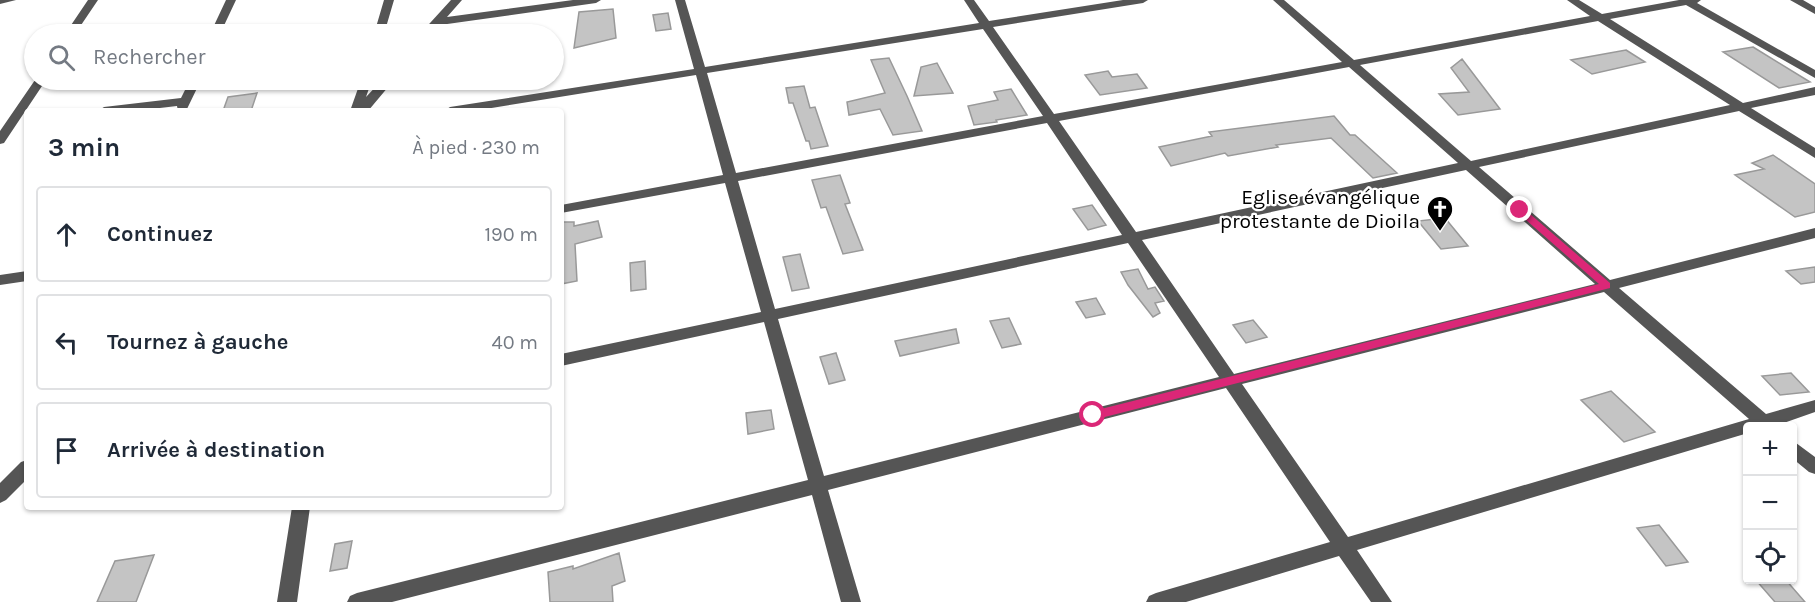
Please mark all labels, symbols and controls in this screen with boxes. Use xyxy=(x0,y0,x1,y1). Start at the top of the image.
search box xyxy=(24,24,564,90)
icon: search xyxy=(45,41,78,74)
text: Rechercher xyxy=(93,44,206,70)
text: 3 min xyxy=(48,132,120,163)
text: À pied · 230 m xyxy=(412,136,540,159)
place label: Eglise évangélique protestante de Dioila xyxy=(1220,185,1420,233)
church icon: Eglise évangélique protestante de Dioila xyxy=(1425,194,1455,232)
route end xyxy=(1506,196,1532,222)
icon: ahead xyxy=(50,218,83,251)
text: Continuez xyxy=(107,221,213,247)
text: 190 m xyxy=(484,223,538,246)
icon: left xyxy=(50,326,83,359)
text: Tournez à gauche xyxy=(107,329,288,355)
text: 40 m xyxy=(492,331,538,354)
route start xyxy=(1079,401,1105,427)
map controls xyxy=(1743,422,1797,584)
button: + xyxy=(1743,422,1797,476)
icon: arrive xyxy=(50,434,83,467)
text: Arrivée à destination xyxy=(107,437,325,463)
button: − xyxy=(1743,476,1797,530)
button: locate xyxy=(1743,530,1797,584)

